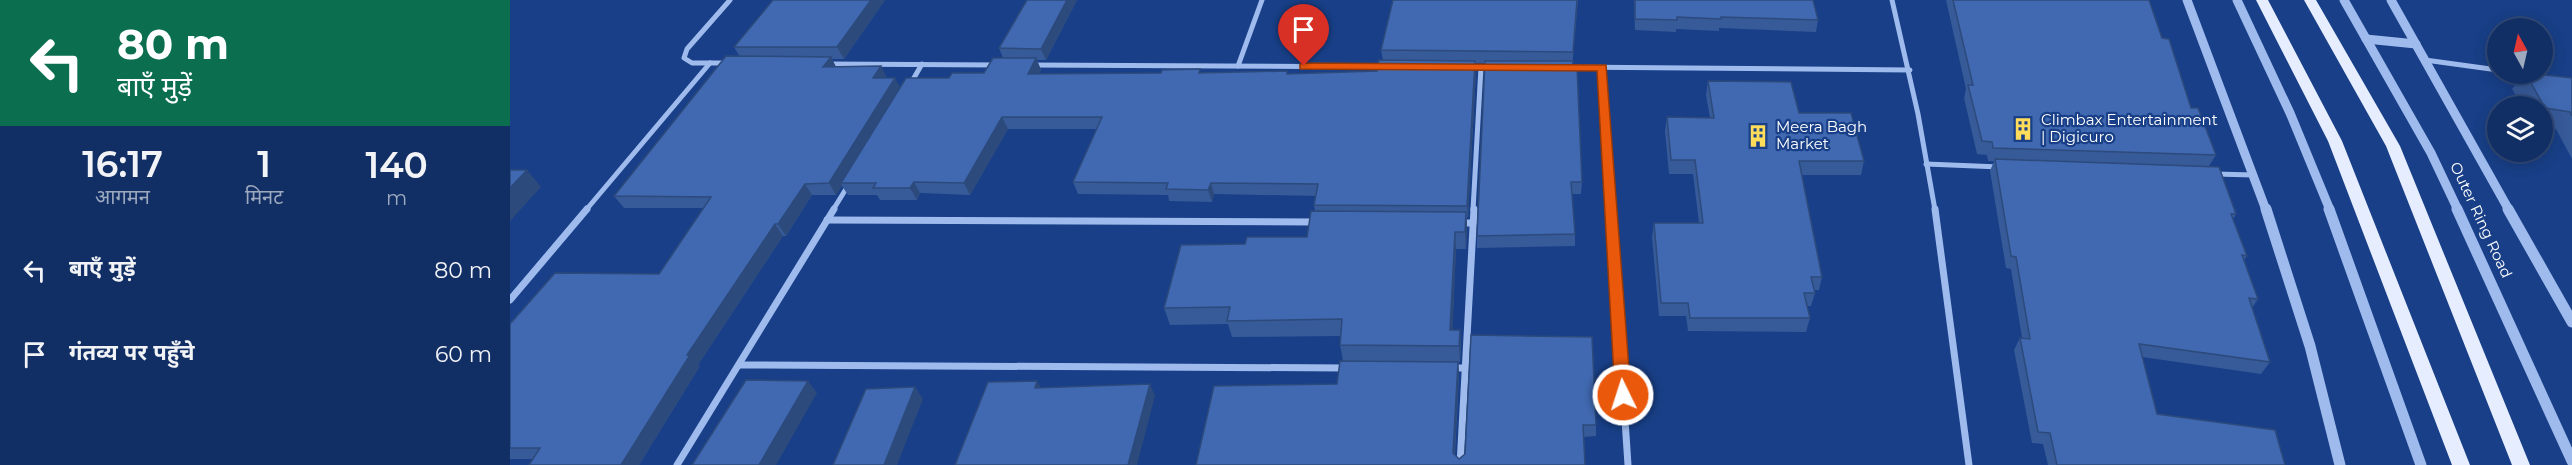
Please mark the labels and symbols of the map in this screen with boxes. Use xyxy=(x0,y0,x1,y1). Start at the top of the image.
pin xyxy=(1278,4,1329,66)
north arrow xyxy=(2487,18,2553,84)
place label: Climbax Entertainment | Digicuro xyxy=(2041,110,2218,146)
building icon: Climbax Entertainment | Digicuro xyxy=(2010,116,2036,142)
place label: Meera Bagh Market xyxy=(1776,117,1867,153)
building icon: Meera Bagh Market xyxy=(1745,123,1771,149)
street label: Outer Ring Road xyxy=(2446,159,2517,281)
position arrow xyxy=(1591,363,1655,427)

